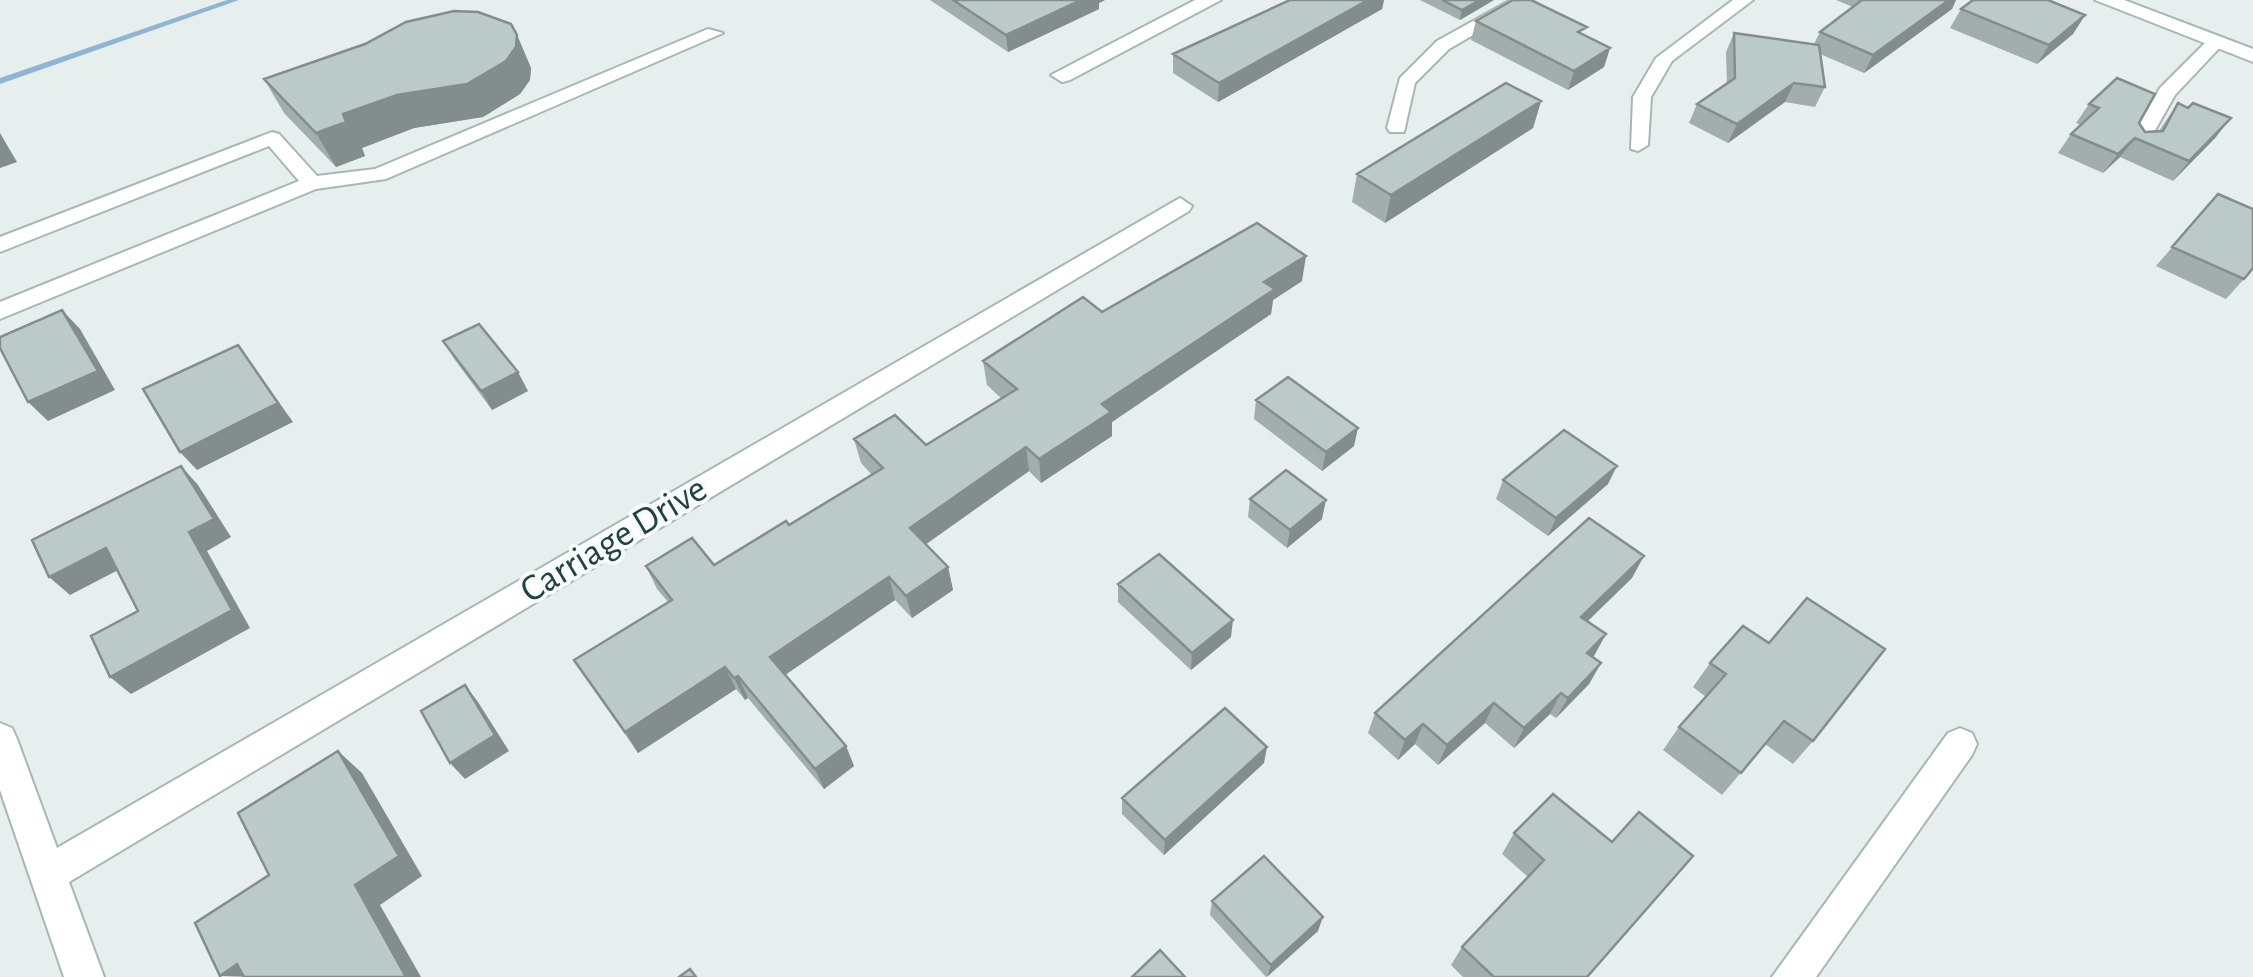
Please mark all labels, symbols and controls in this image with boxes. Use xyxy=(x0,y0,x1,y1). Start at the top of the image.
street label: Carriage Drive xyxy=(514,470,714,610)

